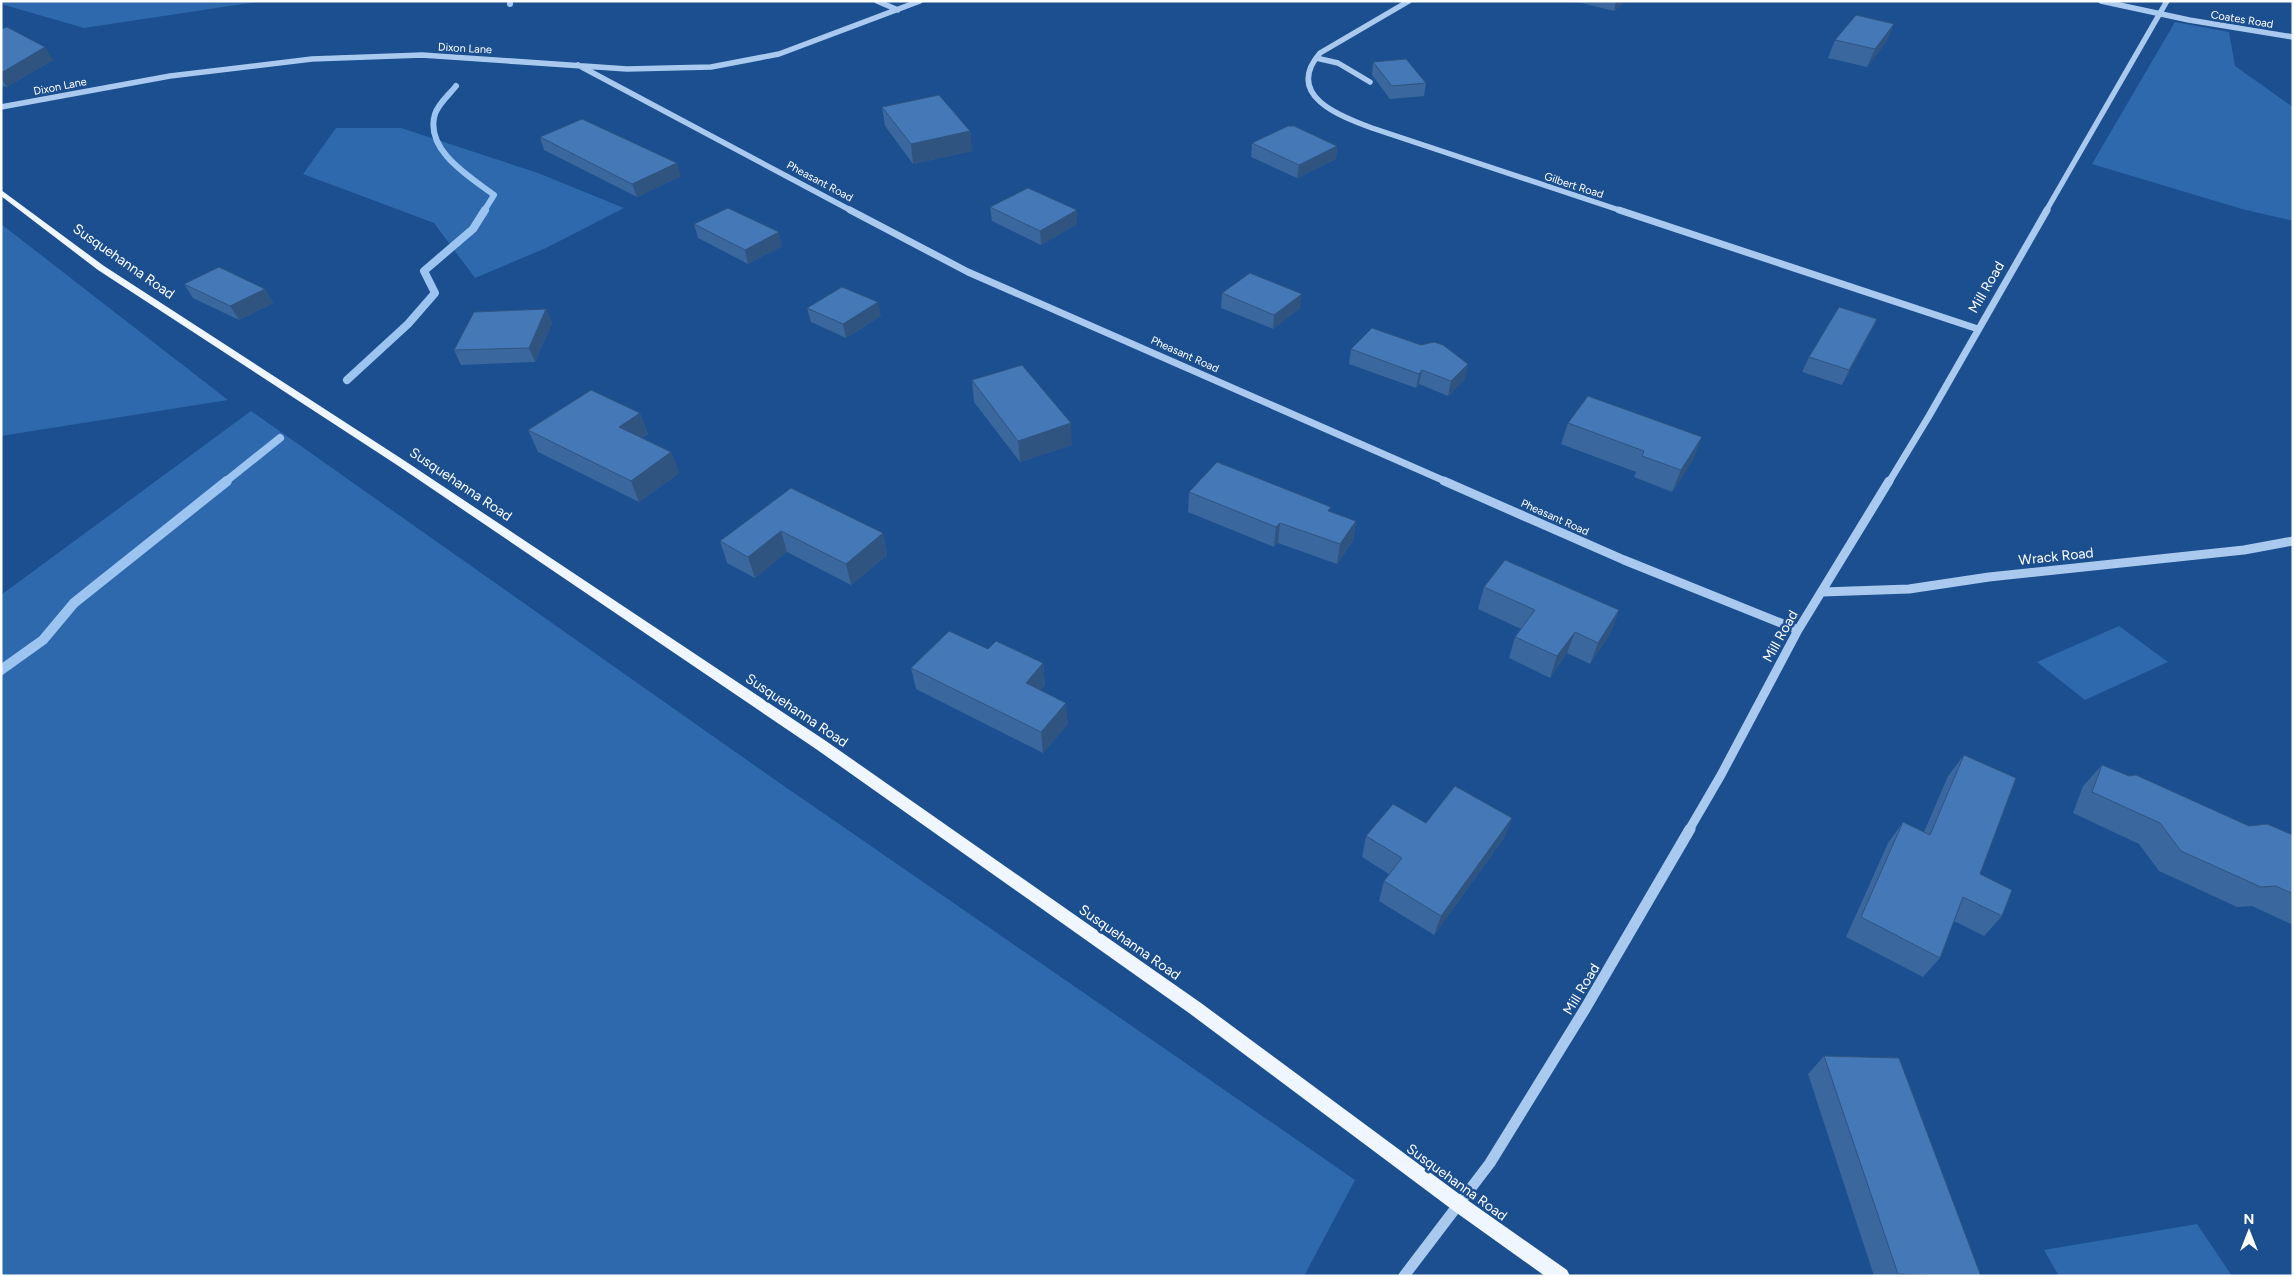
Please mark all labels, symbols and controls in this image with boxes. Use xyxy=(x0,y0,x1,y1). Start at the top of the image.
street label: Coates Road xyxy=(2210,8,2274,31)
street label: Dixon Lane xyxy=(438,41,492,56)
street label: Dixon Lane xyxy=(32,75,88,98)
street label: Pheasant Road xyxy=(784,159,855,204)
street label: Gilbert Road xyxy=(1542,170,1605,201)
street label: Susquehanna Road xyxy=(70,220,178,303)
street label: Mill Road xyxy=(1965,258,2008,316)
street label: Pheasant Road xyxy=(1149,334,1221,375)
street label: Susquehanna Road xyxy=(406,444,515,525)
street label: Pheasant Road xyxy=(1519,497,1591,538)
street label: Wrack Road xyxy=(2018,544,2094,569)
street label: Mill Road xyxy=(1759,607,1802,665)
street label: Susquehanna Road xyxy=(742,670,851,751)
street label: Susquehanna Road xyxy=(1076,901,1184,984)
street label: Mill Road xyxy=(1559,960,1603,1018)
street label: Susquehanna Road xyxy=(1403,1140,1510,1225)
north arrow xyxy=(2224,1207,2274,1257)
text: N xyxy=(2244,1211,2254,1228)

